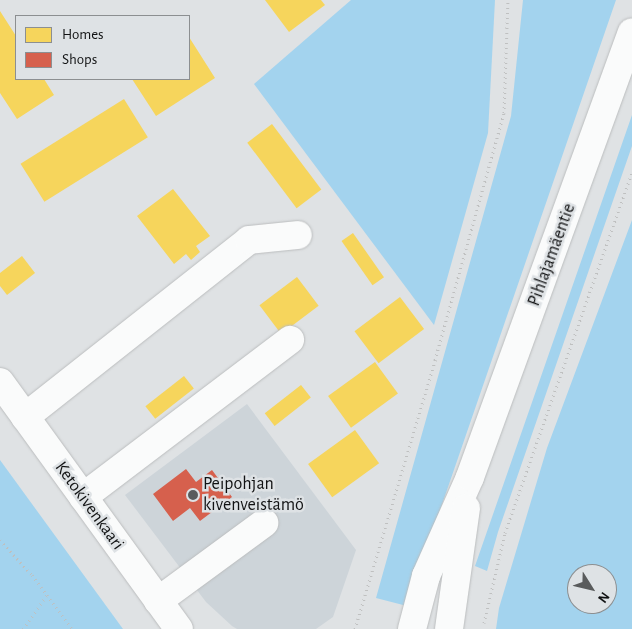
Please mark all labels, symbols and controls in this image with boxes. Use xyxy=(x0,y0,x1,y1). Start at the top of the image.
legend xyxy=(15,15,190,80)
text: Homes xyxy=(62,27,104,42)
text: Shops xyxy=(62,52,97,67)
street label: Pihlajamäentie xyxy=(523,201,581,309)
street label: Ketokivenkaari xyxy=(50,458,128,554)
place label: Peipohjan kivenveistämö xyxy=(203,474,304,516)
marker: Peipohjan kivenveistämö xyxy=(187,489,199,501)
north arrow xyxy=(567,564,617,614)
text: N xyxy=(595,589,612,605)

